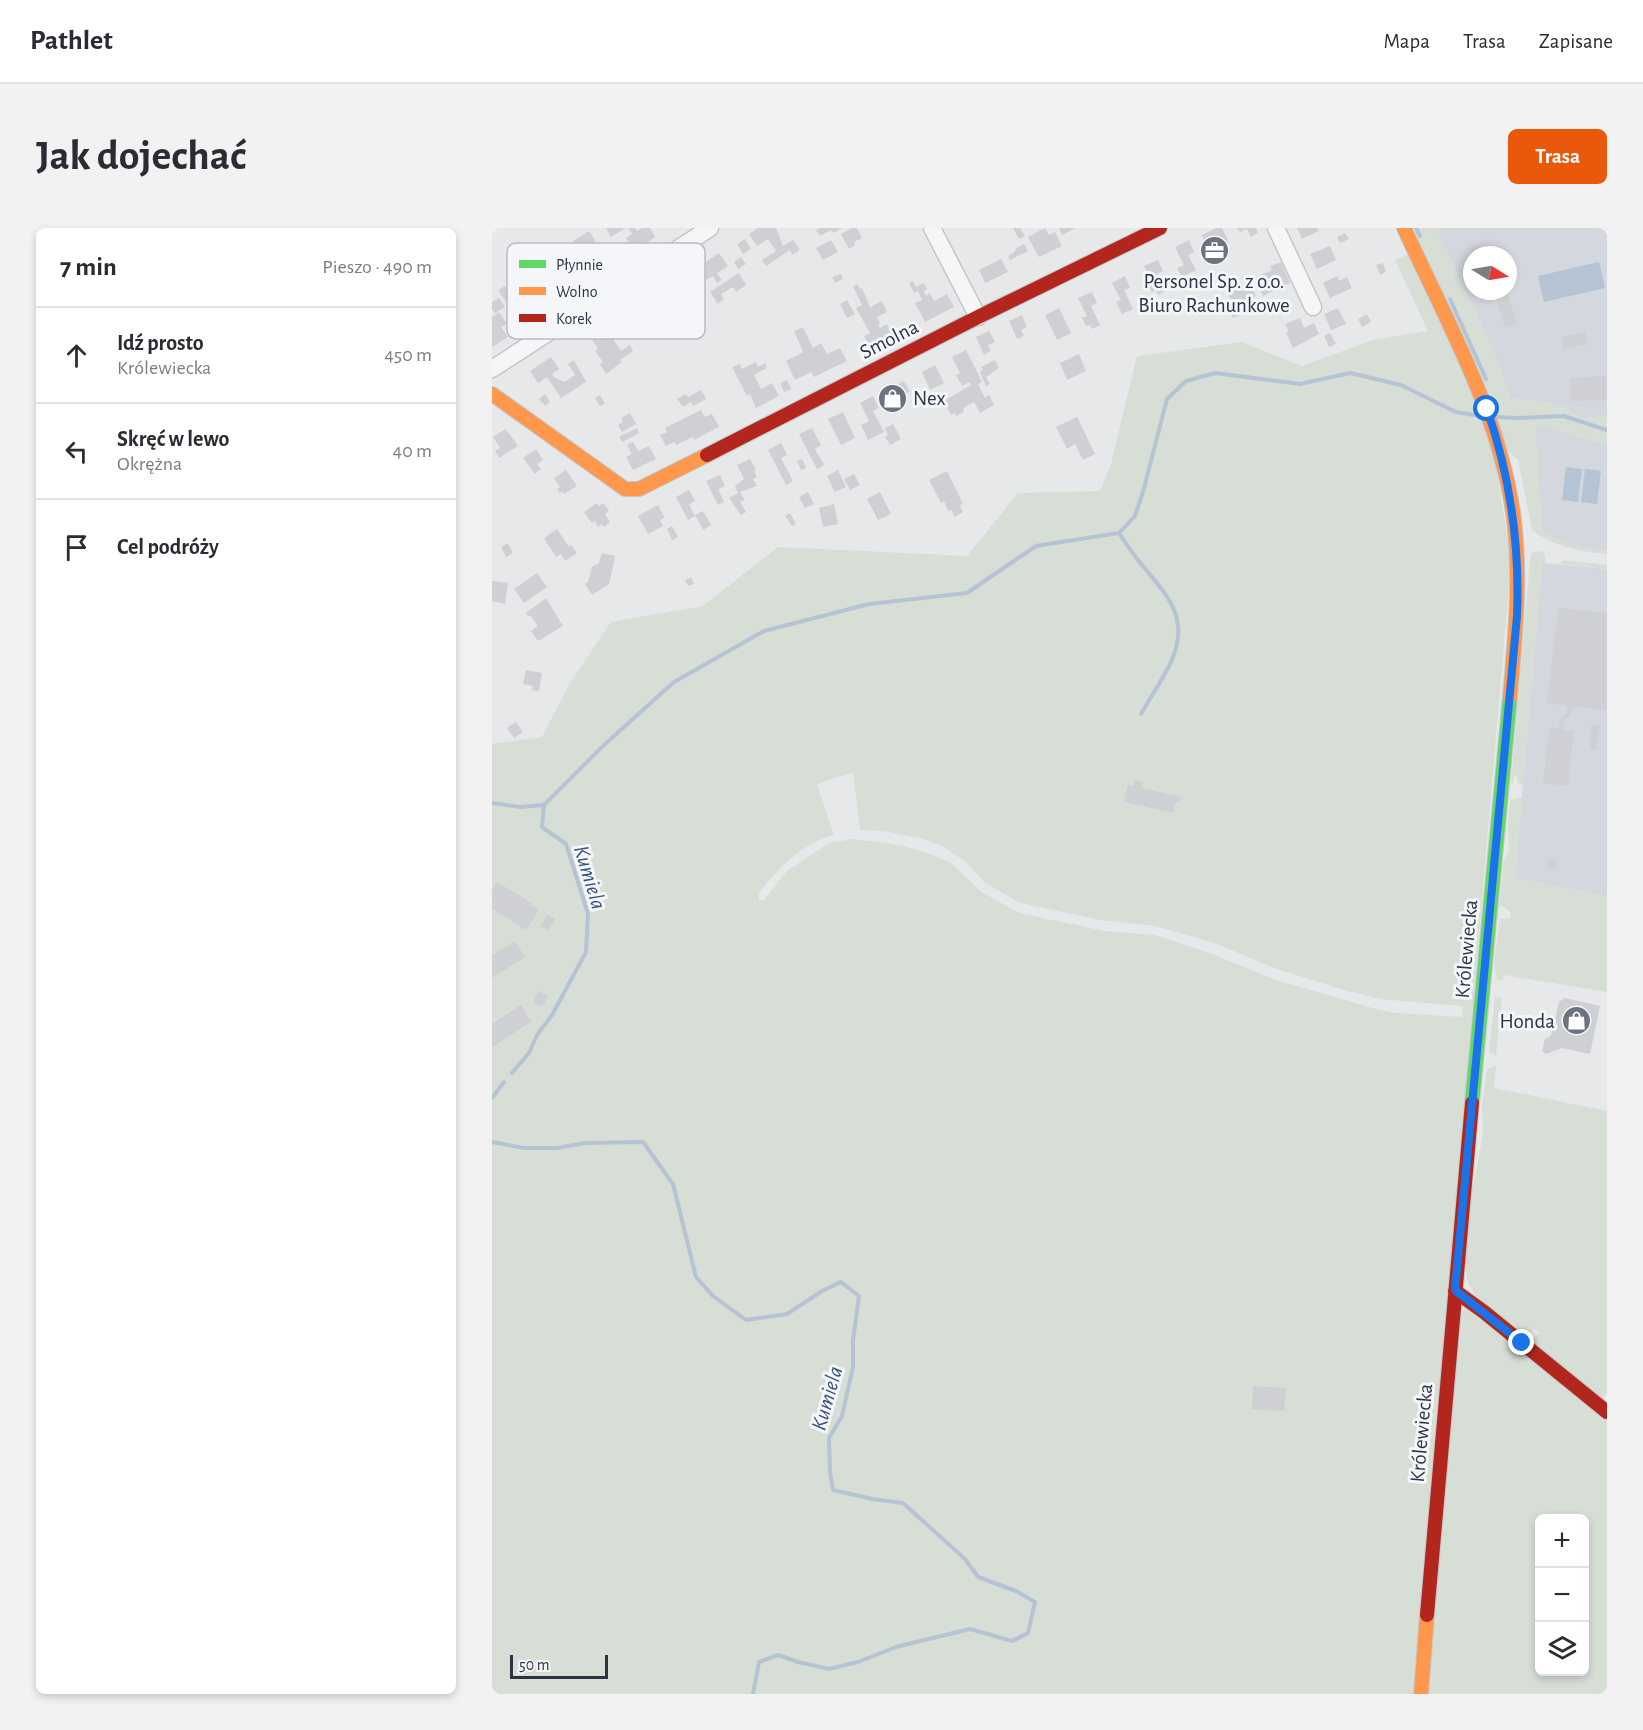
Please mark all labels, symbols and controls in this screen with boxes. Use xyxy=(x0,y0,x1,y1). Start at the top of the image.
text: Pathlet xyxy=(30,27,113,55)
text: Mapa xyxy=(1384,31,1430,52)
text: Trasa xyxy=(1463,31,1506,52)
text: Zapisane xyxy=(1539,31,1613,52)
button: Trasa xyxy=(1508,129,1607,184)
text: Jak dojechać xyxy=(36,135,246,177)
office icon: Personel Sp. z o.o. Biuro Rachunkowe xyxy=(1198,234,1230,266)
legend xyxy=(507,243,705,339)
north arrow xyxy=(1463,246,1517,300)
text: 7 min xyxy=(60,254,117,280)
text: Pieszo · 490 m xyxy=(322,257,432,277)
text: Płynnie xyxy=(556,257,603,274)
place label: Personel Sp. z o.o. Biuro Rachunkowe xyxy=(1138,271,1290,316)
text: Wolno xyxy=(556,284,598,300)
text: Korek xyxy=(556,311,593,327)
street label: Smolna xyxy=(857,316,922,363)
text: Idź prosto xyxy=(117,332,204,354)
icon: ahead xyxy=(60,339,93,372)
text: 450 m xyxy=(384,345,432,365)
text: Królewiecka xyxy=(117,358,211,378)
shop icon: Nex xyxy=(876,382,908,414)
place label: Nex xyxy=(913,388,946,409)
route start xyxy=(1473,395,1499,421)
text: Skręć w lewo xyxy=(117,428,229,450)
icon: left xyxy=(60,435,93,468)
text: 40 m xyxy=(393,441,432,461)
text: Okrężna xyxy=(117,454,182,474)
icon: arrive xyxy=(60,531,93,564)
text: Cel podróży xyxy=(117,536,219,558)
water label: Kumiela xyxy=(570,843,610,912)
street label: Królewiecka xyxy=(1452,898,1481,999)
shop icon: Honda xyxy=(1560,1005,1592,1037)
place label: Honda xyxy=(1500,1011,1555,1032)
route end xyxy=(1508,1329,1534,1355)
water label: Kumiela xyxy=(807,1364,847,1433)
street label: Królewiecka xyxy=(1407,1382,1436,1483)
map controls xyxy=(1535,1514,1589,1676)
button: + xyxy=(1535,1514,1589,1568)
button: − xyxy=(1535,1568,1589,1622)
button: layers xyxy=(1535,1622,1589,1676)
scale bar xyxy=(510,1652,608,1680)
text: 50 m xyxy=(519,1657,550,1673)

